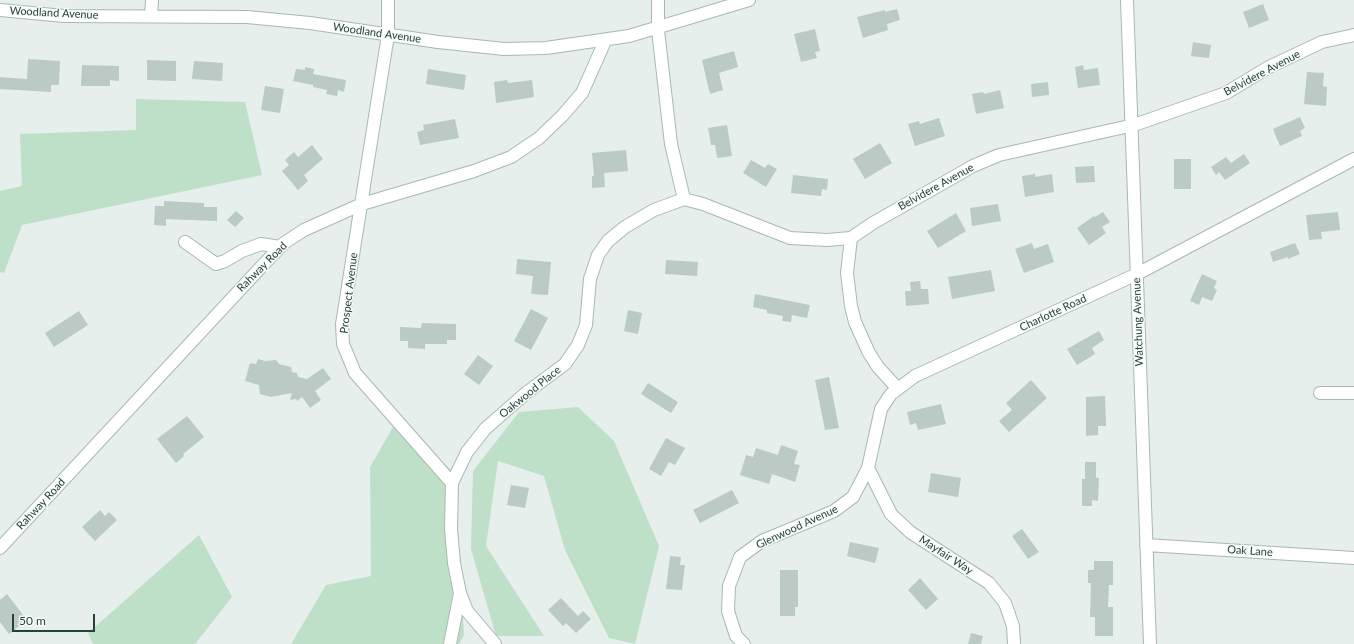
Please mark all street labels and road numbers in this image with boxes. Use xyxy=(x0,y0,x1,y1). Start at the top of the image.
street label: Woodland Avenue xyxy=(9,4,99,22)
street label: Woodland Avenue xyxy=(332,20,422,46)
street label: Belvidere Avenue xyxy=(1222,47,1302,99)
street label: Belvidere Avenue xyxy=(896,161,976,213)
street label: Rahway Road xyxy=(234,239,290,295)
street label: Prospect Avenue xyxy=(337,252,361,334)
street label: Watchung Avenue xyxy=(1130,277,1146,367)
street label: Charlotte Road xyxy=(1017,292,1089,334)
street label: Oakwood Place xyxy=(497,363,563,421)
street label: Rahway Road xyxy=(14,476,68,532)
street label: Glenwood Avenue xyxy=(754,502,840,552)
street label: Mayfair Way xyxy=(917,533,975,577)
street label: Oak Lane xyxy=(1227,543,1273,559)

